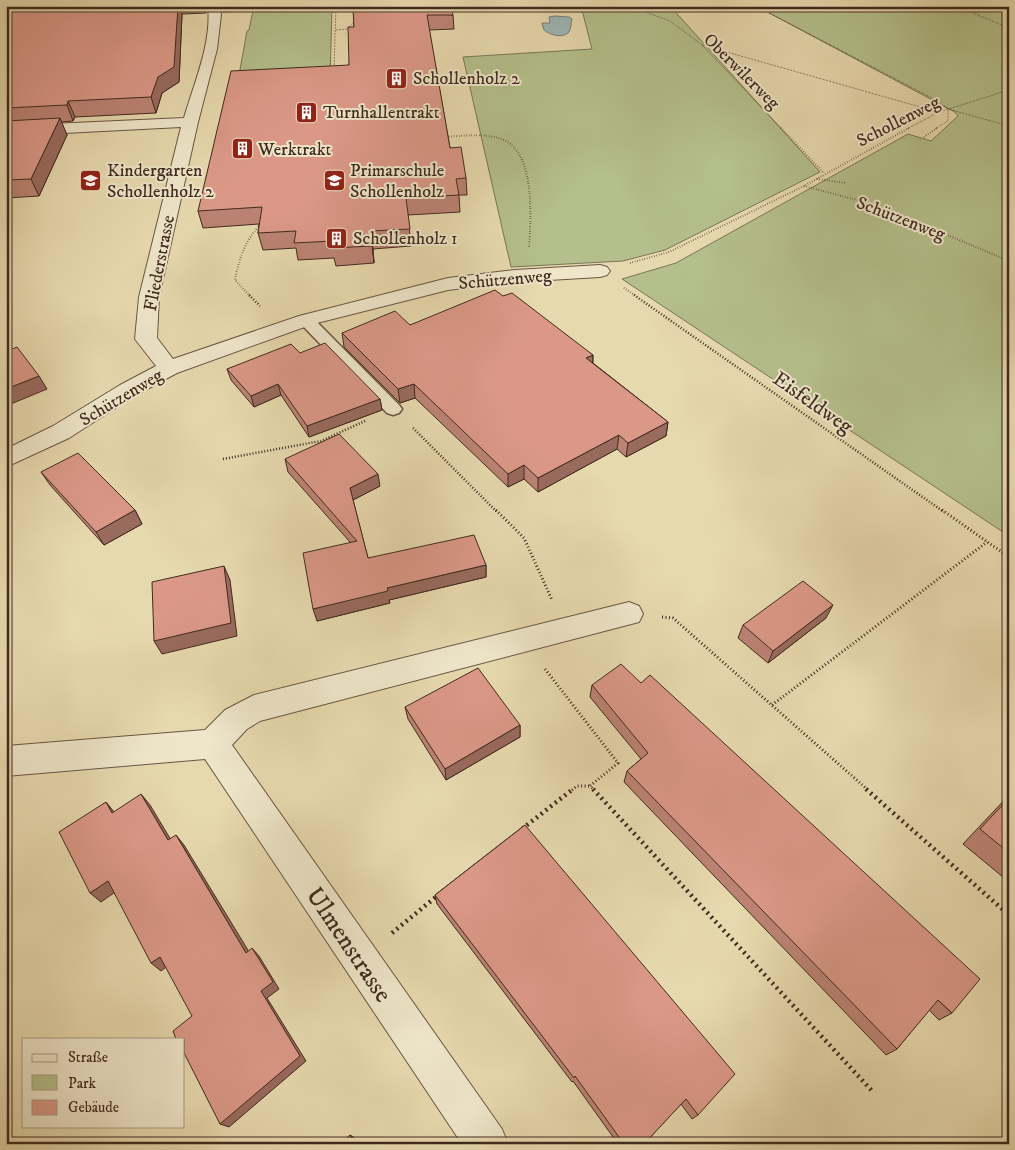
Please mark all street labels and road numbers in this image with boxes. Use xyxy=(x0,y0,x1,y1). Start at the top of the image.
street label: Oberwilerweg xyxy=(699,29,784,115)
street label: Schollenweg xyxy=(853,91,944,152)
street label: Schützenweg xyxy=(853,192,948,246)
street label: Fliederstrasse xyxy=(140,213,180,313)
street label: Schützenweg xyxy=(458,265,553,295)
street label: Schützenweg xyxy=(76,364,167,431)
street label: Eisfeldweg xyxy=(767,366,858,440)
street label: Ulmenstrasse xyxy=(299,881,399,1008)

